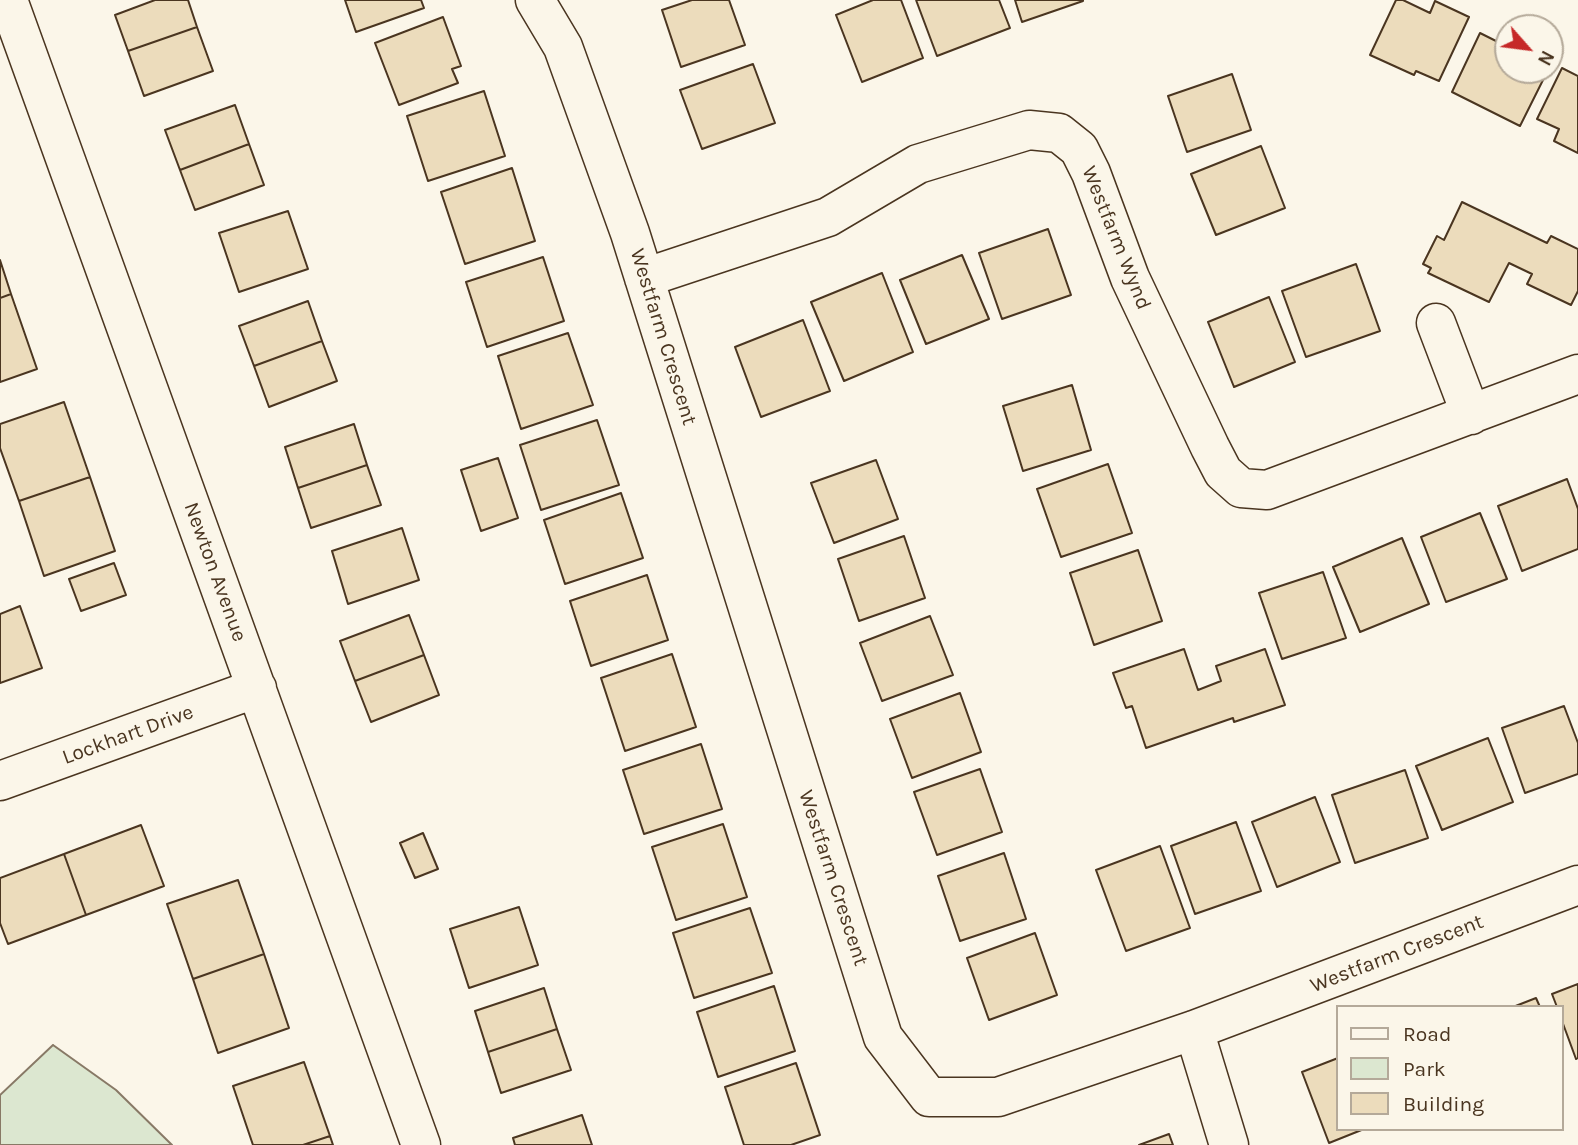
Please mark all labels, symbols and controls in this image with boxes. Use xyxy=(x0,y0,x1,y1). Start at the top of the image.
north arrow xyxy=(1494,14,1564,84)
text: N xyxy=(1533,47,1559,69)
street label: Westfarm Wynd xyxy=(1076,163,1156,313)
street label: Westfarm Crescent xyxy=(624,246,702,428)
street label: Newton Avenue xyxy=(178,499,252,645)
street label: Lockhart Drive xyxy=(59,700,197,770)
street label: Westfarm Crescent xyxy=(793,787,873,969)
street label: Westfarm Crescent xyxy=(1307,909,1487,999)
legend xyxy=(1336,1005,1564,1131)
text: Road xyxy=(1403,1022,1451,1046)
text: Park xyxy=(1403,1057,1446,1081)
text: Building xyxy=(1403,1092,1484,1116)

